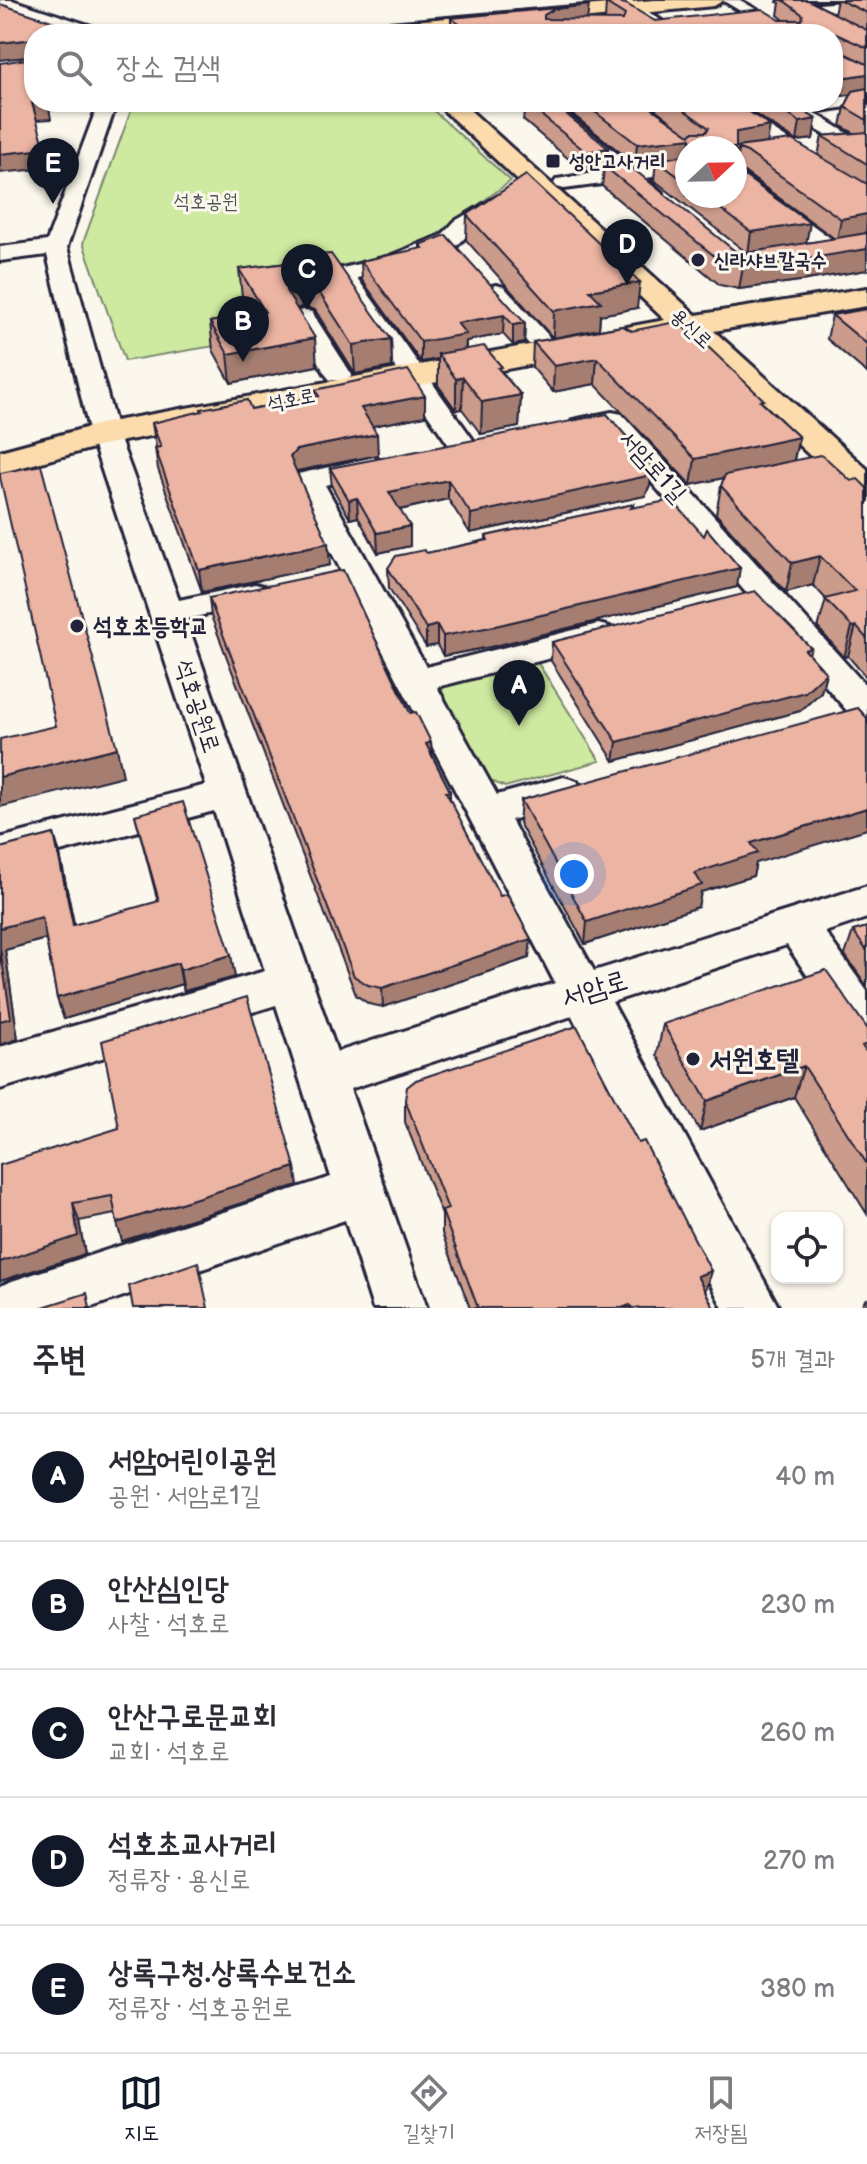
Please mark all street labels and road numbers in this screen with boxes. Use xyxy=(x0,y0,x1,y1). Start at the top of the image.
street label: 용신로 xyxy=(665,303,717,354)
street label: 석호로 xyxy=(265,384,317,416)
street label: 서암로1길 xyxy=(613,424,692,508)
street label: 석호공원로 xyxy=(169,656,226,757)
street label: 서암로 xyxy=(557,964,632,1015)

